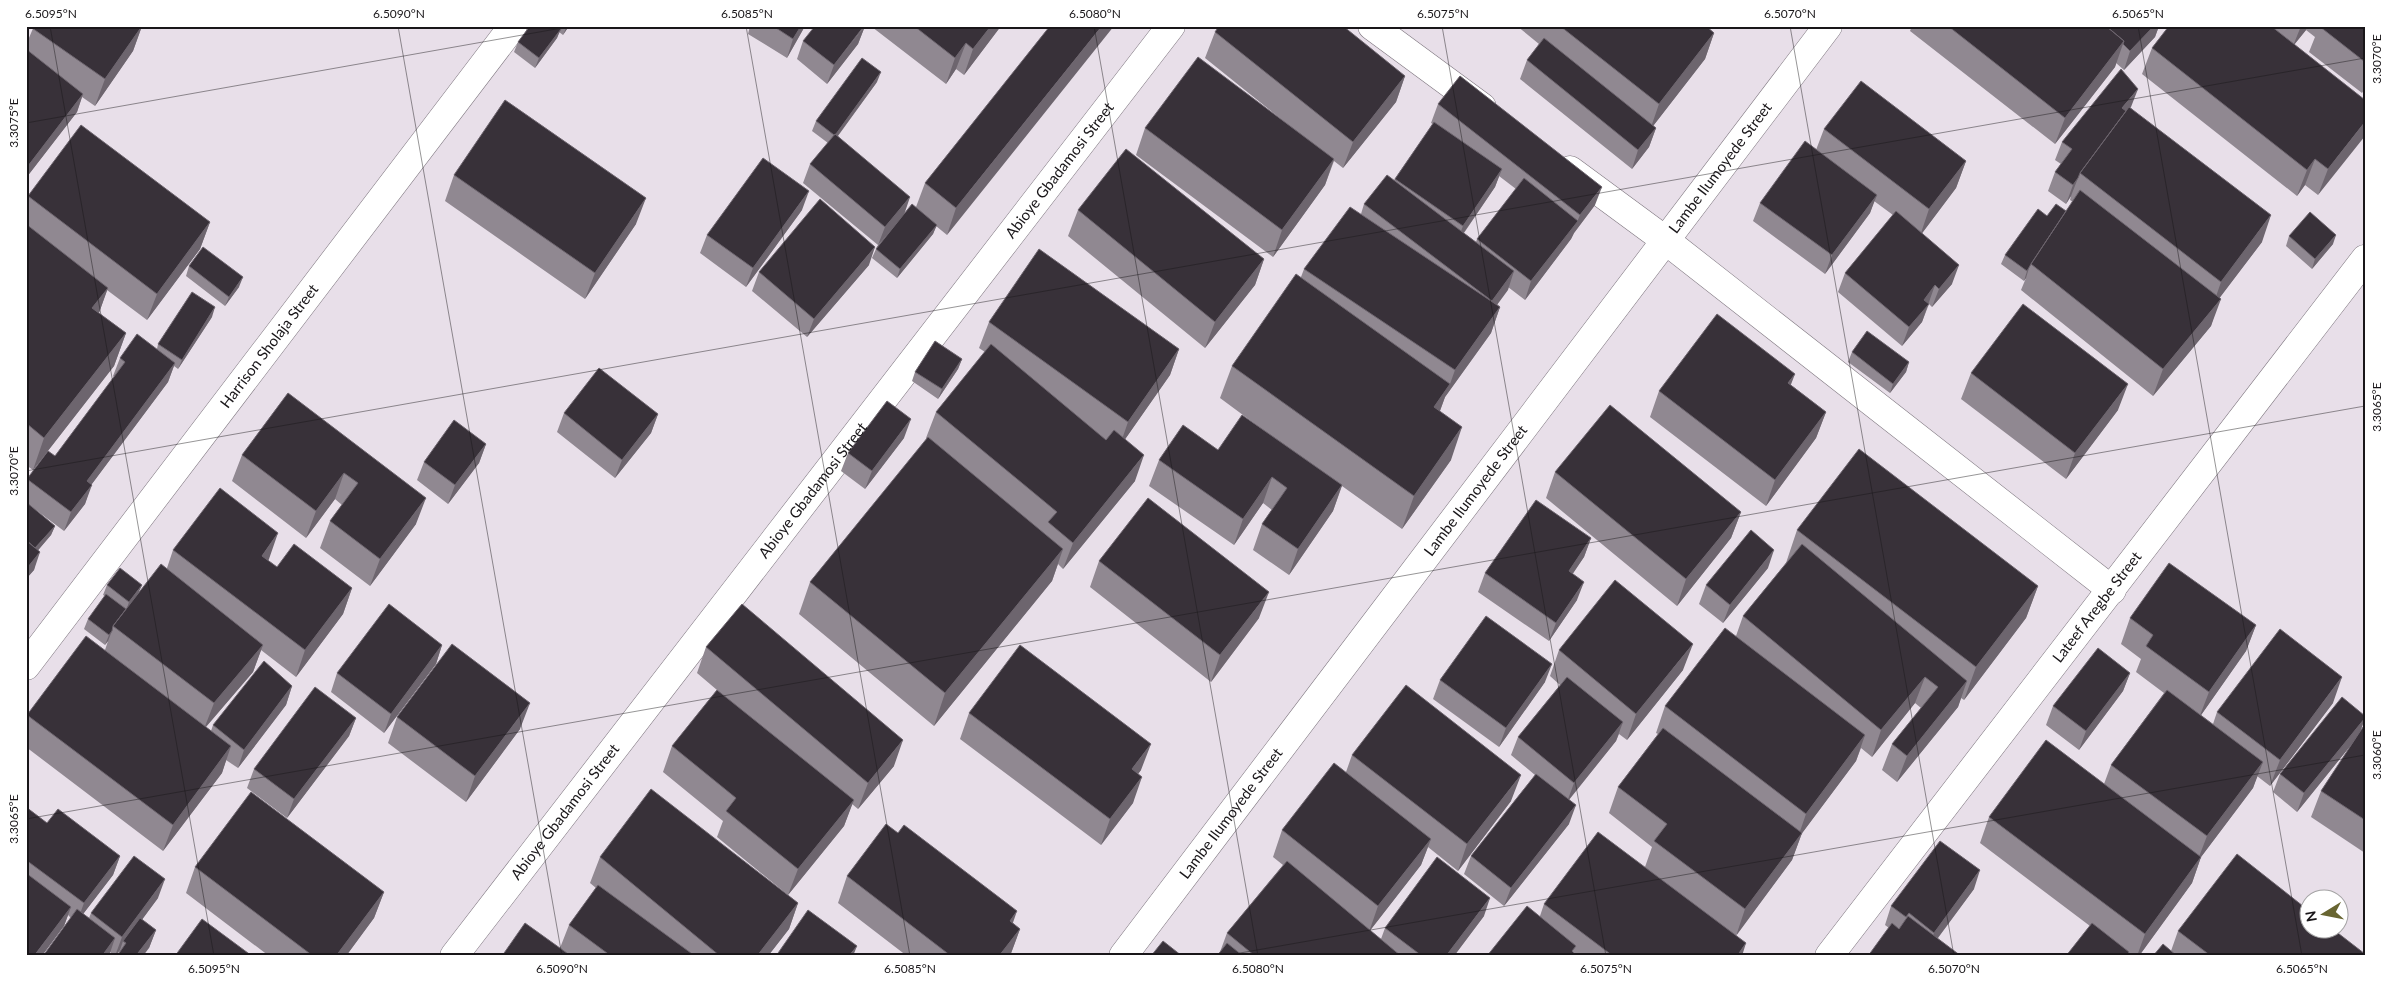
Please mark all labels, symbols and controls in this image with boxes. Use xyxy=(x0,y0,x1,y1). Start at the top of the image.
text: 6.5095°N xyxy=(25,6,77,21)
text: 6.5090°N xyxy=(373,6,425,21)
text: 6.5085°N xyxy=(721,6,773,21)
text: 6.5080°N xyxy=(1069,6,1121,21)
text: 6.5075°N xyxy=(1417,6,1469,21)
text: 6.5070°N xyxy=(1764,6,1816,21)
text: 6.5065°N xyxy=(2112,6,2164,21)
text: 3.3070°E xyxy=(2369,34,2384,84)
text: 3.3075°E xyxy=(6,98,21,148)
street label: Abioye Gbadamosi Street xyxy=(1001,98,1117,241)
street label: Lambe Ilumoyede Street xyxy=(1664,98,1775,236)
street label: Harrison Sholaja Street xyxy=(216,280,322,411)
text: 3.3065°E xyxy=(2369,382,2384,432)
street label: Abioye Gbadamosi Street xyxy=(754,418,871,561)
street label: Lambe Ilumoyede Street xyxy=(1420,421,1531,559)
text: 3.3070°E xyxy=(6,446,21,496)
street label: Lateef Aregbe Street xyxy=(2048,547,2145,666)
text: 3.3060°E xyxy=(2369,730,2384,780)
street label: Abioye Gbadamosi Street xyxy=(506,739,623,883)
street label: Lambe Ilumoyede Street xyxy=(1175,743,1286,882)
text: 3.3065°E xyxy=(6,794,21,844)
north arrow xyxy=(2298,890,2348,940)
text: N xyxy=(2301,910,2320,923)
text: 6.5095°N xyxy=(188,961,240,976)
text: 6.5090°N xyxy=(536,961,588,976)
text: 6.5085°N xyxy=(884,961,936,976)
text: 6.5080°N xyxy=(1232,961,1284,976)
text: 6.5075°N xyxy=(1580,961,1632,976)
text: 6.5070°N xyxy=(1928,961,1980,976)
text: 6.5065°N xyxy=(2276,961,2328,976)

